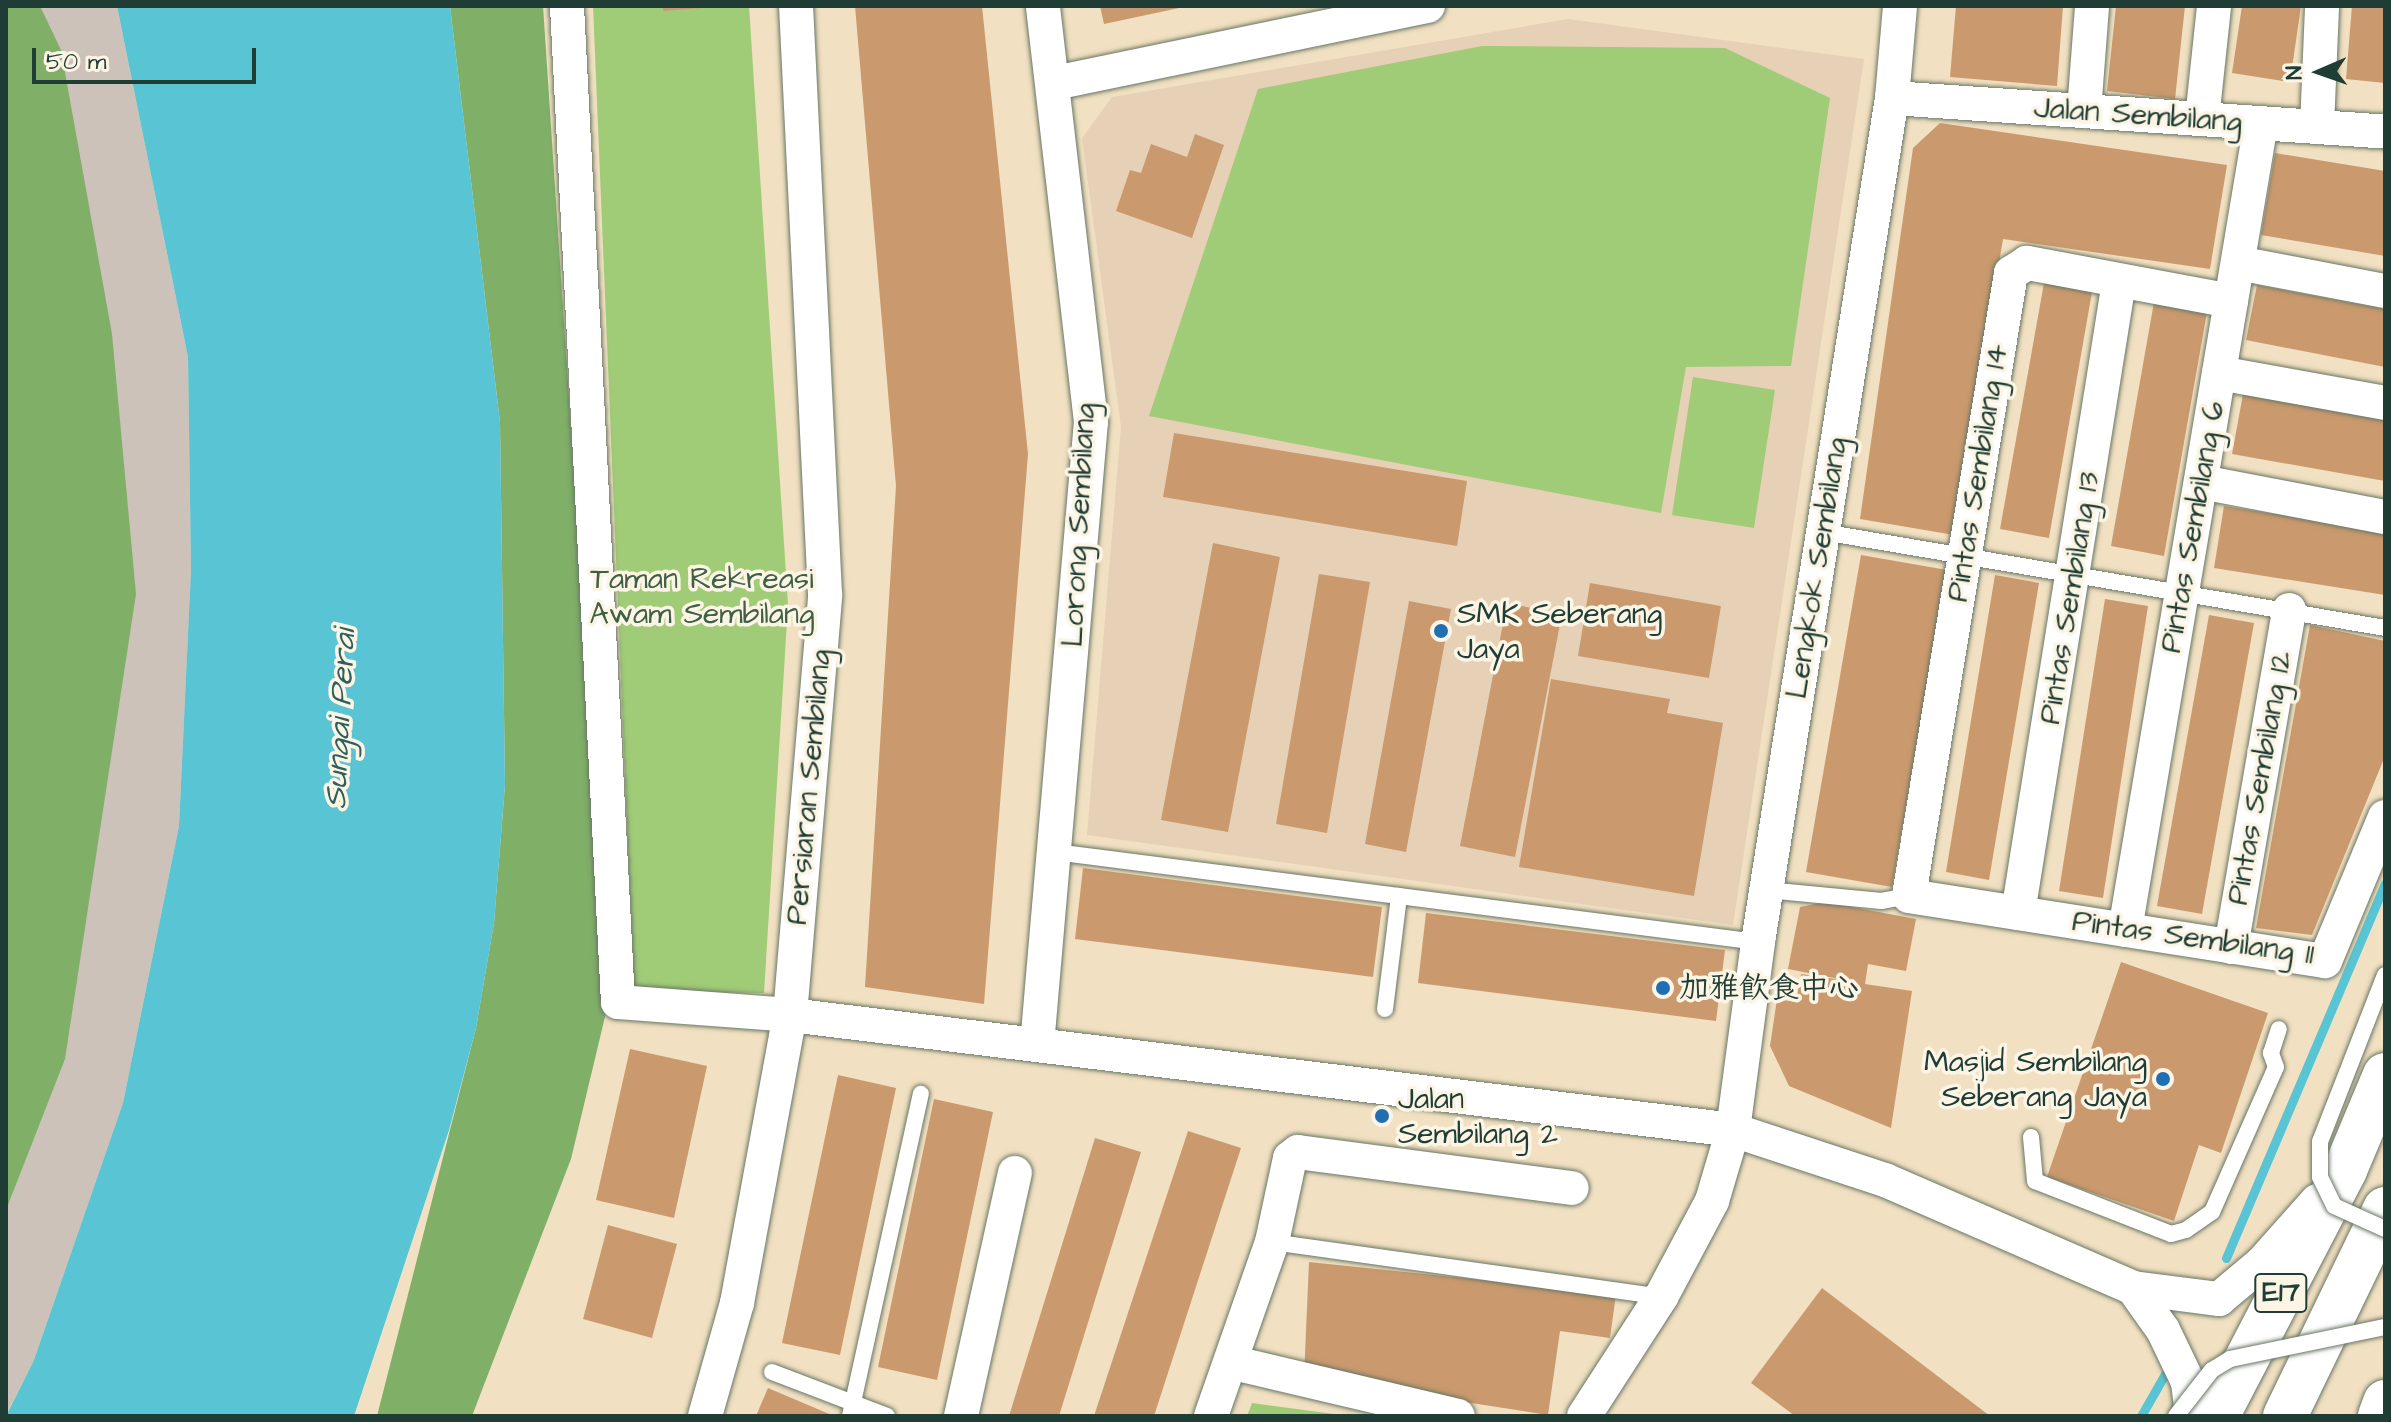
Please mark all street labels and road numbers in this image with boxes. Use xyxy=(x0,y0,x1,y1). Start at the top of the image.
street label: Jalan Sembilang xyxy=(2033,90,2243,140)
street label: Pintas Sembilang 14 xyxy=(1940,342,2016,604)
street label: Pintas Sembilang 6 xyxy=(2153,398,2233,656)
street label: Lorong Sembilang xyxy=(1055,402,1103,648)
street label: Lengkok Sembilang xyxy=(1779,435,1855,701)
street label: Pintas Sembilang 13 xyxy=(2032,469,2108,727)
street label: Persiaran Sembilang xyxy=(779,648,839,926)
street label: Pintas Sembilang 12 xyxy=(2220,648,2300,908)
street label: Pintas Sembilang 11 xyxy=(2070,903,2316,973)
road number: E17 xyxy=(2253,1269,2309,1317)

